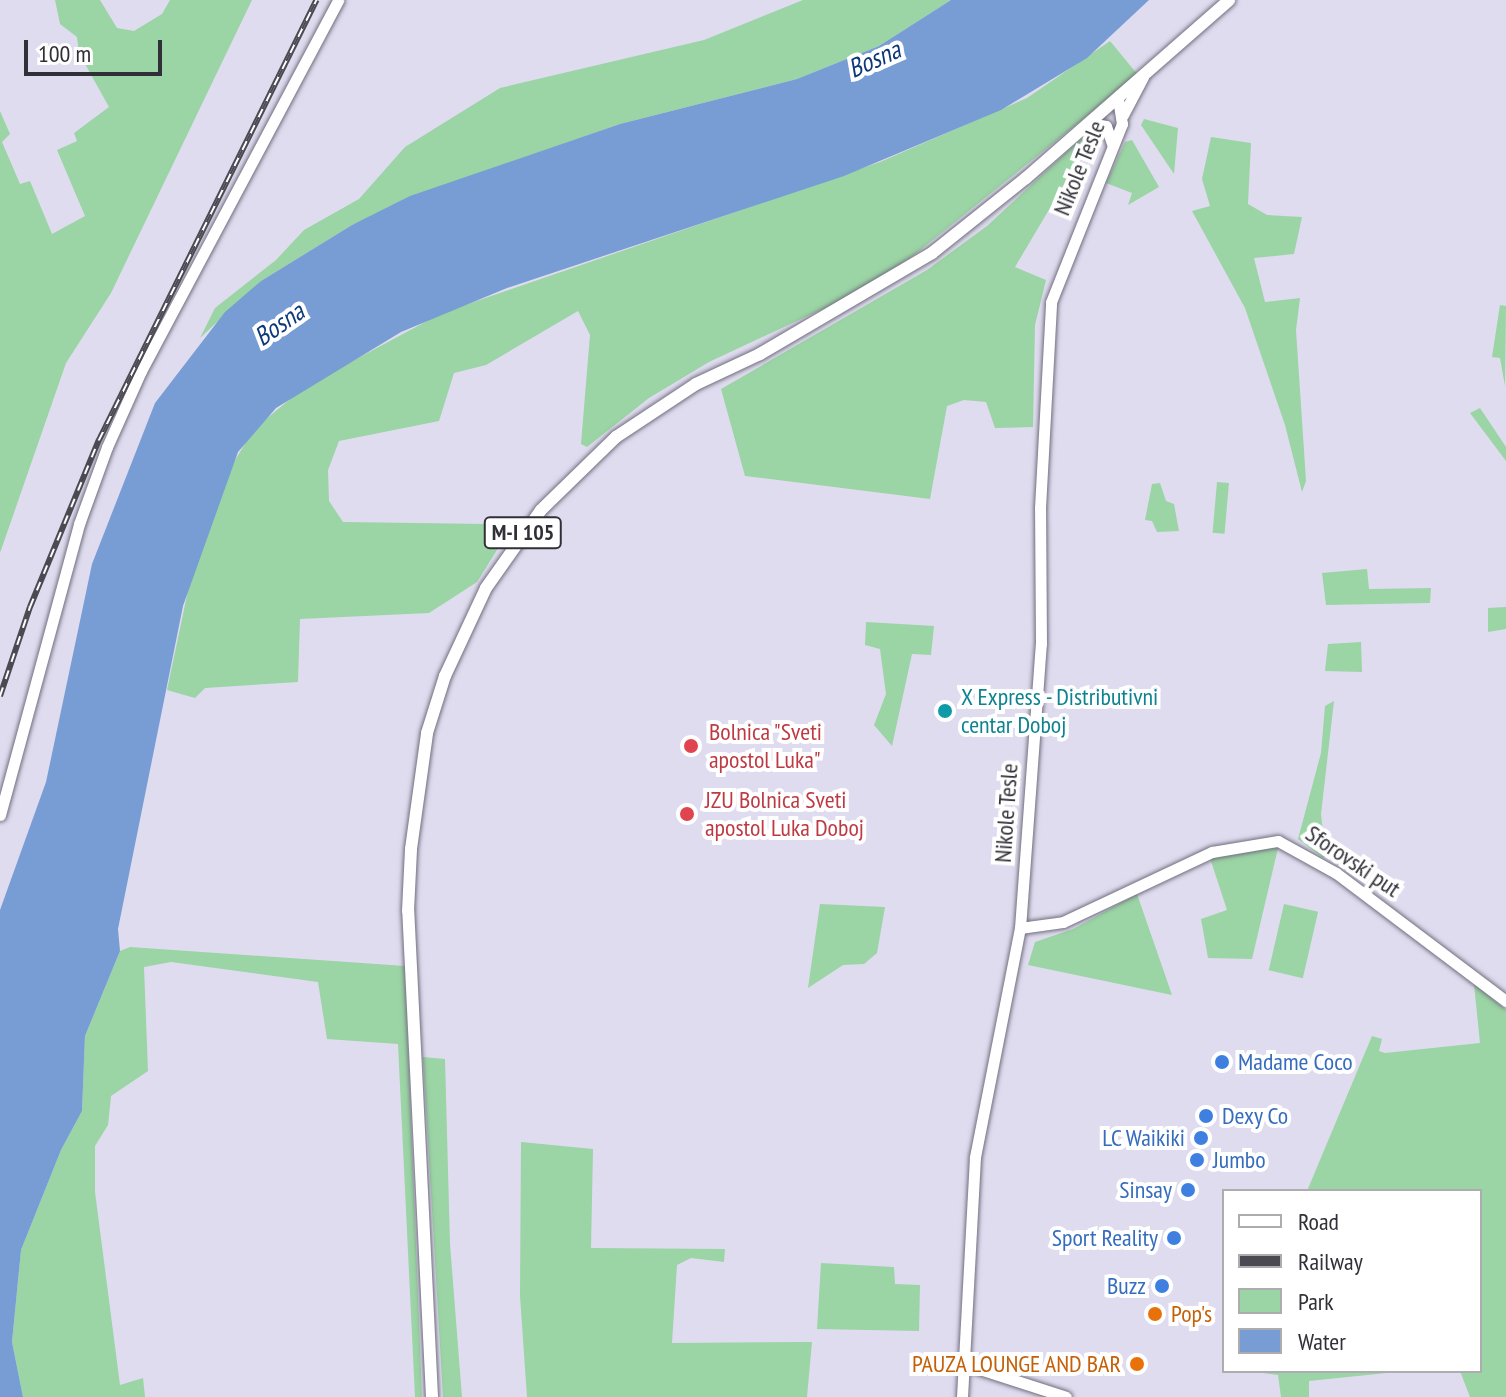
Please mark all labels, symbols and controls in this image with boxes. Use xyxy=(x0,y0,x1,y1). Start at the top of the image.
scale bar xyxy=(28,24,166,74)
water label: Bosna xyxy=(843,34,905,84)
text: 100 m xyxy=(38,38,91,69)
street label: Nikole Tesle xyxy=(1047,116,1111,220)
water label: Bosna xyxy=(248,296,310,352)
road number: M-I 105 xyxy=(483,515,563,551)
place label: X Express - Distributivni centar Doboj xyxy=(961,683,1161,739)
marker: X Express - Distributivni centar Doboj xyxy=(936,702,954,720)
place label: Bolnica "Sveti apostol Luka" xyxy=(709,718,823,774)
marker: Bolnica "Sveti apostol Luka" xyxy=(680,735,702,757)
street label: Nikole Tesle xyxy=(988,762,1024,864)
place label: JZU Bolnica Sveti apostol Luka Doboj xyxy=(705,786,864,842)
marker: JZU Bolnica Sveti apostol Luka Doboj xyxy=(676,803,698,825)
street label: Sforovski put xyxy=(1300,819,1406,903)
place label: Madame Coco xyxy=(1238,1048,1353,1076)
marker: Madame Coco xyxy=(1213,1053,1231,1071)
place label: Dexy Co xyxy=(1222,1102,1289,1130)
marker: Dexy Co xyxy=(1197,1107,1215,1125)
place label: LC Waikiki xyxy=(1101,1124,1185,1152)
marker: LC Waikiki xyxy=(1192,1129,1210,1147)
place label: Jumbo xyxy=(1213,1146,1266,1174)
marker: Jumbo xyxy=(1188,1151,1206,1169)
place label: Sinsay xyxy=(1119,1176,1172,1204)
marker: Sinsay xyxy=(1179,1181,1197,1199)
legend xyxy=(1222,1189,1482,1373)
text: Road xyxy=(1298,1206,1339,1237)
place label: Sport Reality xyxy=(1052,1224,1158,1252)
marker: Sport Reality xyxy=(1165,1229,1183,1247)
text: Railway xyxy=(1298,1246,1363,1277)
place label: Buzz xyxy=(1107,1272,1146,1300)
marker: Buzz xyxy=(1153,1277,1171,1295)
text: Park xyxy=(1298,1286,1334,1317)
place label: Pop's xyxy=(1171,1300,1212,1328)
marker: Pop's xyxy=(1146,1305,1164,1323)
text: Water xyxy=(1298,1326,1346,1357)
place label: PAUZA LOUNGE AND BAR xyxy=(910,1350,1121,1378)
marker: PAUZA LOUNGE AND BAR xyxy=(1128,1355,1146,1373)

